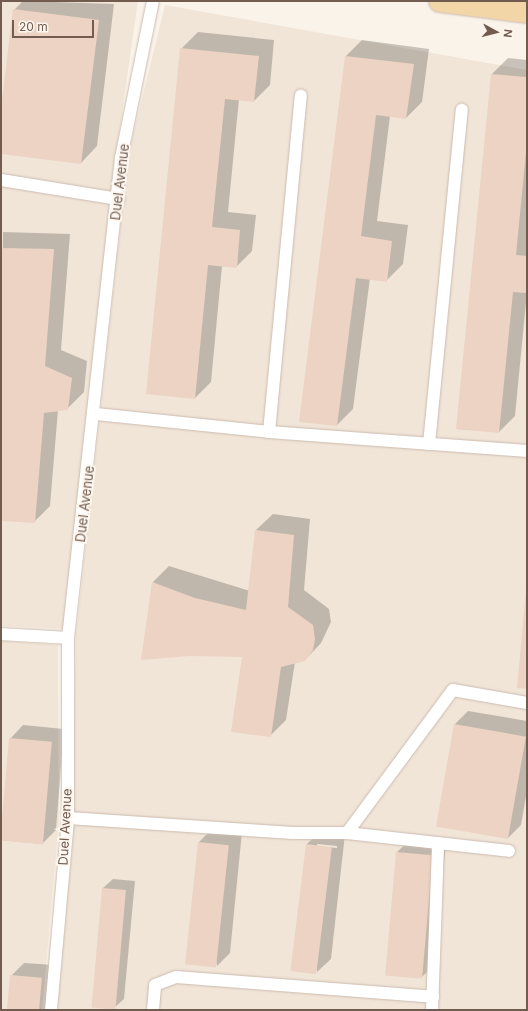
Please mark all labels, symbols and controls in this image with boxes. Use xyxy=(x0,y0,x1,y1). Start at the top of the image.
scale bar xyxy=(14,12,96,38)
north arrow xyxy=(476,12,516,52)
text: 20 m xyxy=(19,19,48,34)
text: N xyxy=(500,28,515,38)
street label: Duel Avenue xyxy=(108,143,132,221)
street label: Duel Avenue xyxy=(73,465,97,543)
street label: Duel Avenue xyxy=(55,788,75,866)

